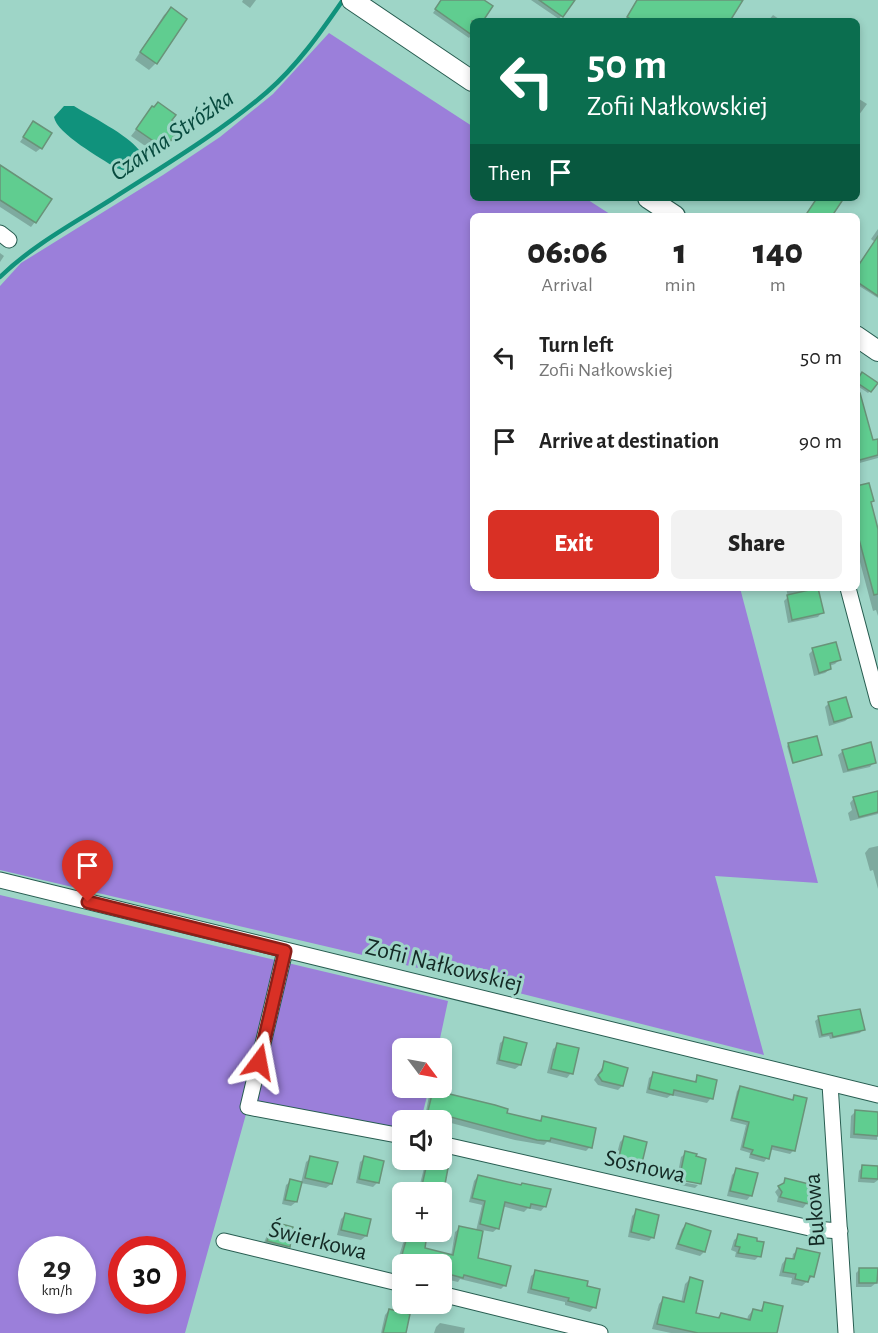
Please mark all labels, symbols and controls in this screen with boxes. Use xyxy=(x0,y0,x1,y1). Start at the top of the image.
icon: left xyxy=(488,42,566,120)
text: 50 m xyxy=(587,44,667,86)
water label: Czarna Stróżka xyxy=(105,84,239,186)
text: Zofii Nałkowskiej xyxy=(587,93,768,120)
icon: arrive xyxy=(544,156,577,189)
text: Then xyxy=(488,162,532,184)
text: 06:06 xyxy=(527,234,608,270)
text: 1 xyxy=(674,234,687,270)
text: 140 xyxy=(753,234,803,270)
text: Arrival xyxy=(542,275,593,295)
text: min xyxy=(665,275,696,295)
text: m xyxy=(770,275,786,295)
text: Turn left xyxy=(539,334,613,356)
icon: left xyxy=(488,341,521,374)
text: 50 m xyxy=(800,346,842,368)
text: Zofii Nałkowskiej xyxy=(539,360,673,380)
icon: arrive xyxy=(488,425,521,458)
text: Arrive at destination xyxy=(539,430,719,452)
text: 90 m xyxy=(799,430,842,452)
button: Exit xyxy=(488,510,659,579)
button: Share xyxy=(671,510,842,579)
pin xyxy=(62,840,113,902)
icon: arrive xyxy=(71,849,104,882)
street label: Zofii Nałkowskiej xyxy=(363,935,525,997)
position arrow xyxy=(227,1030,291,1094)
north arrow xyxy=(392,1038,452,1098)
map controls xyxy=(392,1038,452,1314)
button: sound xyxy=(392,1110,452,1170)
street label: Sosnowa xyxy=(602,1146,688,1188)
street label: Bukowa xyxy=(800,1172,830,1248)
button: + xyxy=(392,1182,452,1242)
street label: Świerkowa xyxy=(266,1215,370,1265)
speed limit sign: 30 xyxy=(108,1236,186,1314)
text: 29 xyxy=(43,1253,71,1283)
button: − xyxy=(392,1254,452,1314)
text: km/h xyxy=(42,1283,72,1298)

